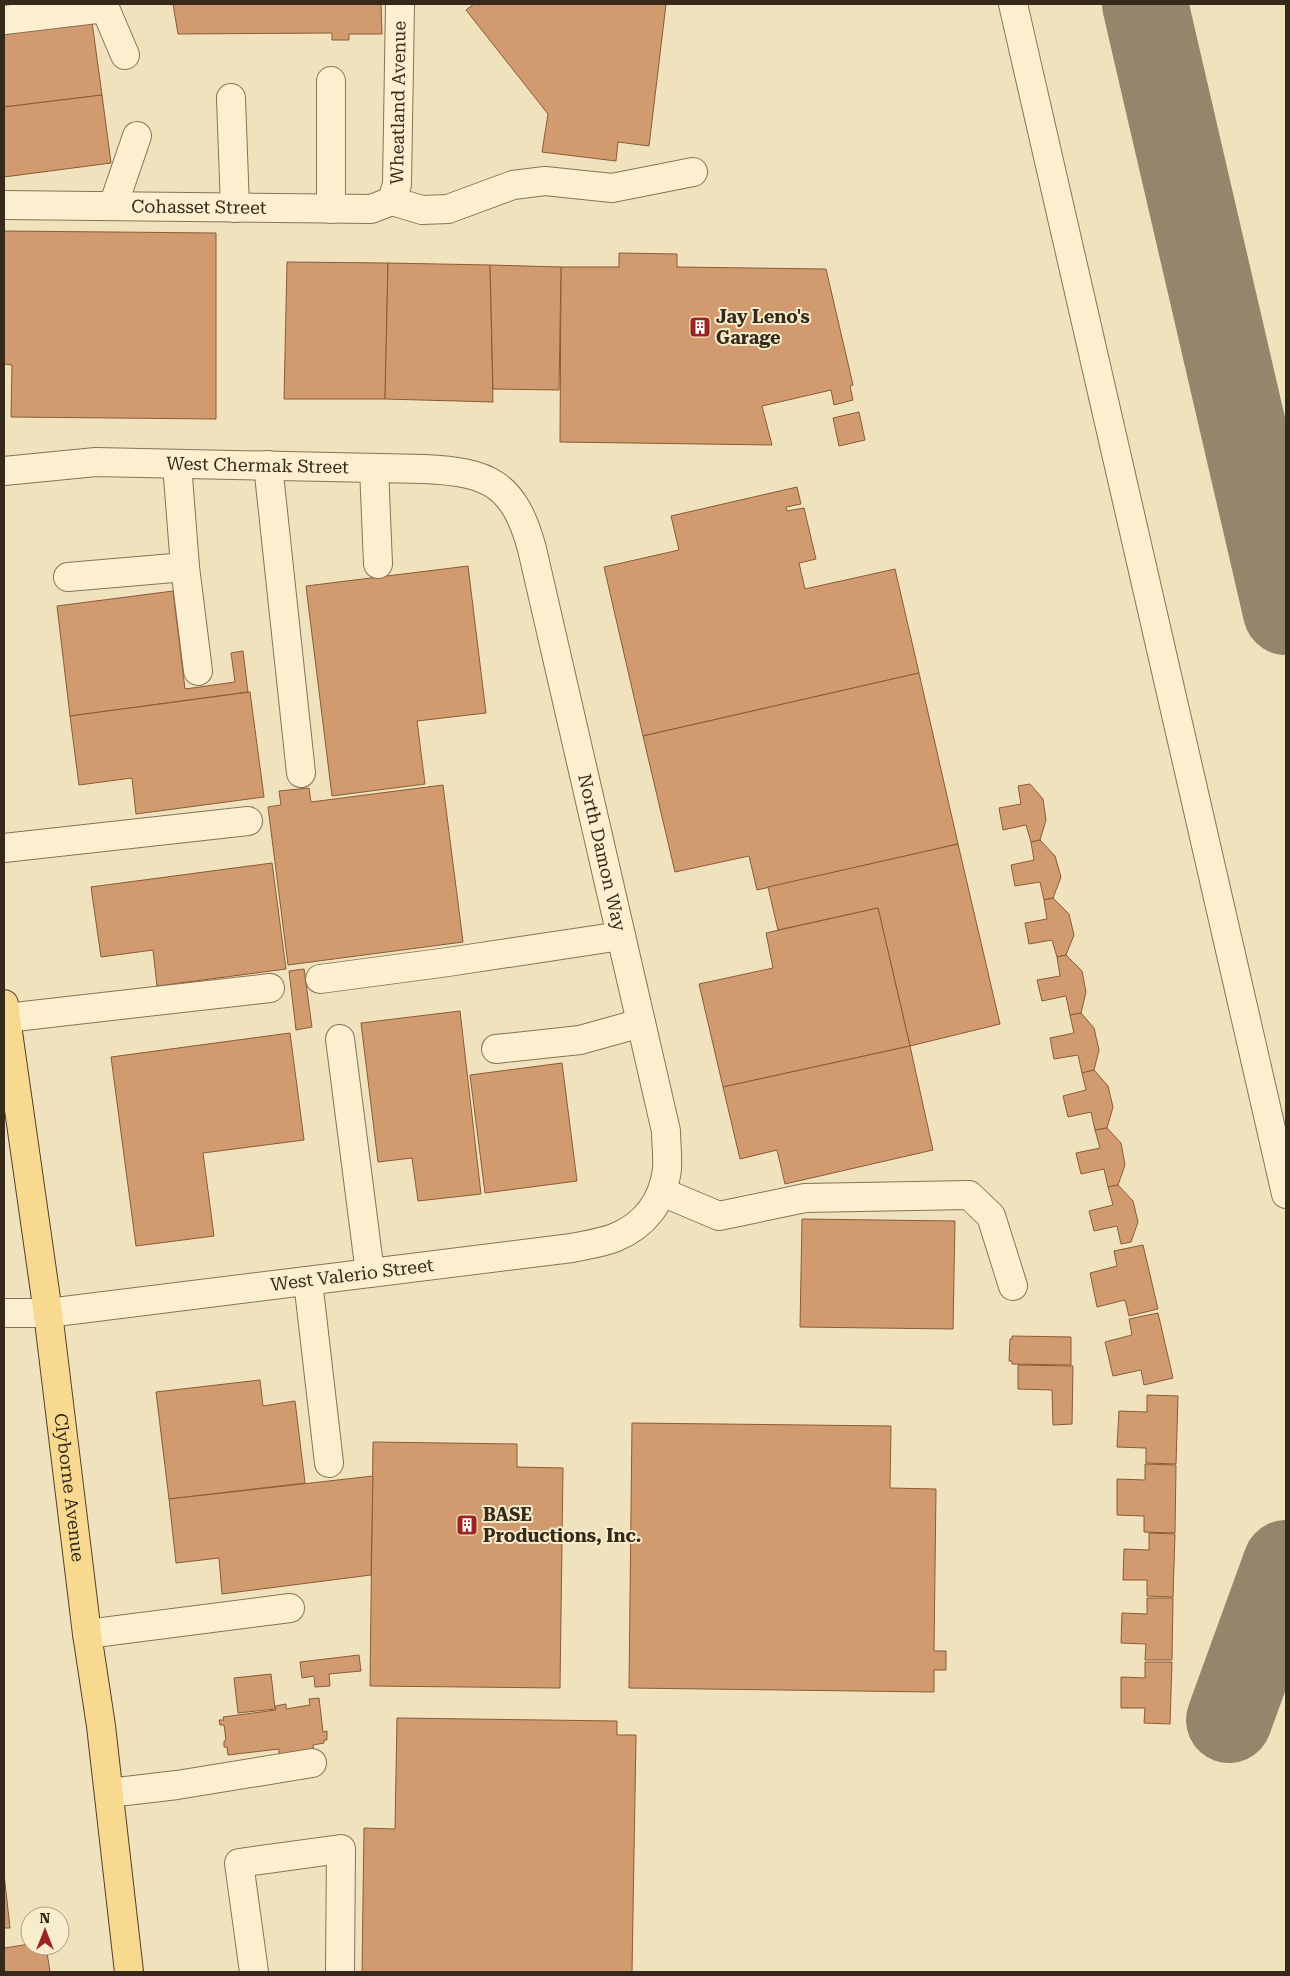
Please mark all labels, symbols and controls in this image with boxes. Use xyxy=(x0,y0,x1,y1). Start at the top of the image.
street label: Wheatland Avenue xyxy=(386,21,410,185)
street label: Cohasset Street xyxy=(131,195,267,218)
place label: Jay Leno's Garage xyxy=(716,306,810,348)
building icon: Jay Leno's Garage xyxy=(688,315,712,339)
street label: West Chermak Street xyxy=(166,452,349,477)
street label: North Damon Way xyxy=(574,772,631,933)
street label: West Valerio Street xyxy=(269,1254,435,1295)
street label: Clyborne Avenue xyxy=(50,1412,89,1563)
place label: BASE Productions, Inc. xyxy=(483,1504,641,1546)
building icon: BASE Productions, Inc. xyxy=(455,1513,479,1537)
north arrow xyxy=(20,1906,70,1956)
text: N xyxy=(40,1910,51,1926)

